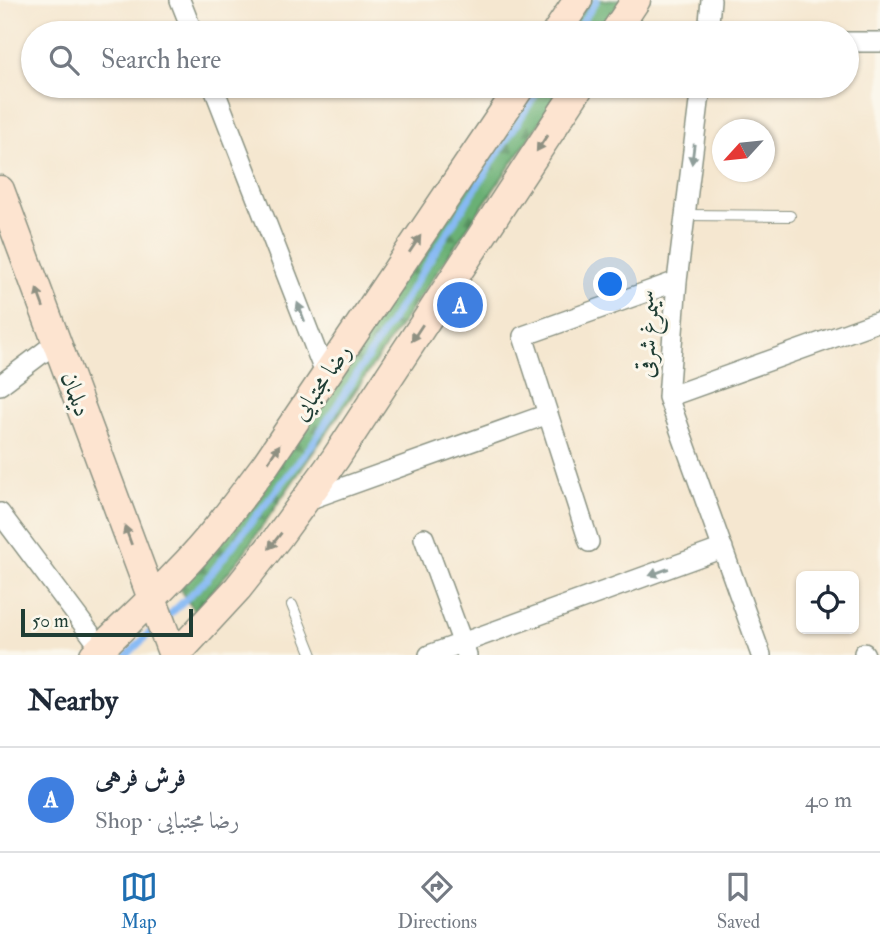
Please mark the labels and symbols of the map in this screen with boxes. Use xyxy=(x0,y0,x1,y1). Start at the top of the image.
north arrow xyxy=(712,119,775,182)
one-way arrow xyxy=(536,133,549,153)
one-way arrow xyxy=(688,143,699,165)
one-way arrow xyxy=(408,234,421,253)
your location xyxy=(593,267,627,301)
pin: A xyxy=(437,279,483,331)
one-way arrow xyxy=(35,288,46,309)
street label: سیمرغ شرقی xyxy=(630,289,671,379)
one-way arrow xyxy=(296,301,307,322)
one-way arrow xyxy=(411,323,424,343)
street label: رضا مجتبایی xyxy=(284,338,358,427)
street label: دیلمان xyxy=(53,367,98,421)
one-way arrow xyxy=(267,443,280,462)
one-way arrow xyxy=(122,524,133,545)
one-way arrow xyxy=(268,531,283,549)
one-way arrow xyxy=(648,566,669,577)
scale bar xyxy=(21,606,192,638)

